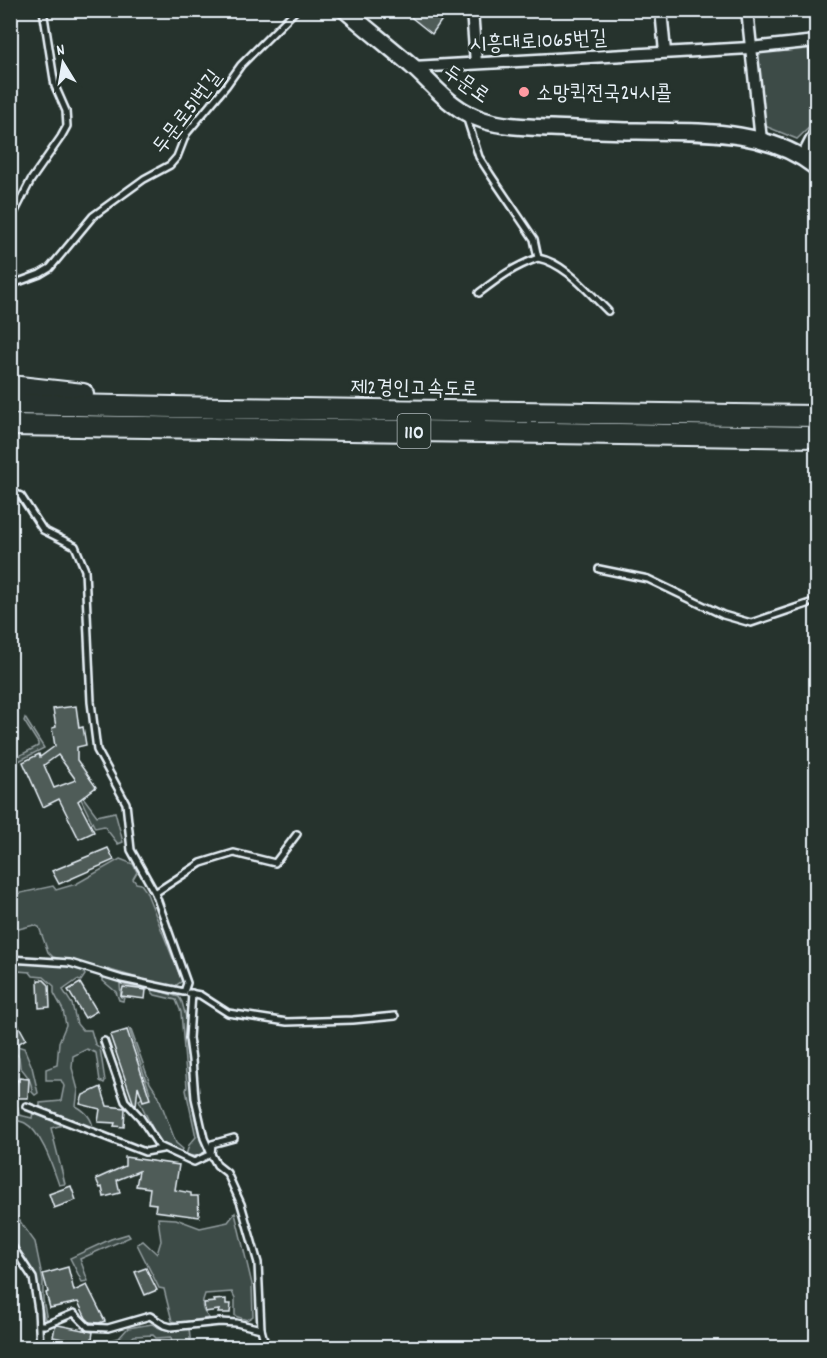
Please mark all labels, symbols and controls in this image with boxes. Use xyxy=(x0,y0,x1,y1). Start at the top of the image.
street label: 시흥대로1065번길 xyxy=(469,24,608,62)
north arrow xyxy=(33,33,93,93)
text: N xyxy=(55,39,67,63)
street label: 두문로 xyxy=(436,59,495,112)
street label: 두문로51번길 xyxy=(147,64,230,161)
place label: 소망퀵전국24시콜 xyxy=(536,80,672,110)
marker: 소망퀵전국24시콜 xyxy=(517,85,531,99)
street label: 제2경인고속도로 xyxy=(350,374,478,406)
road number: 110 xyxy=(398,414,430,448)

